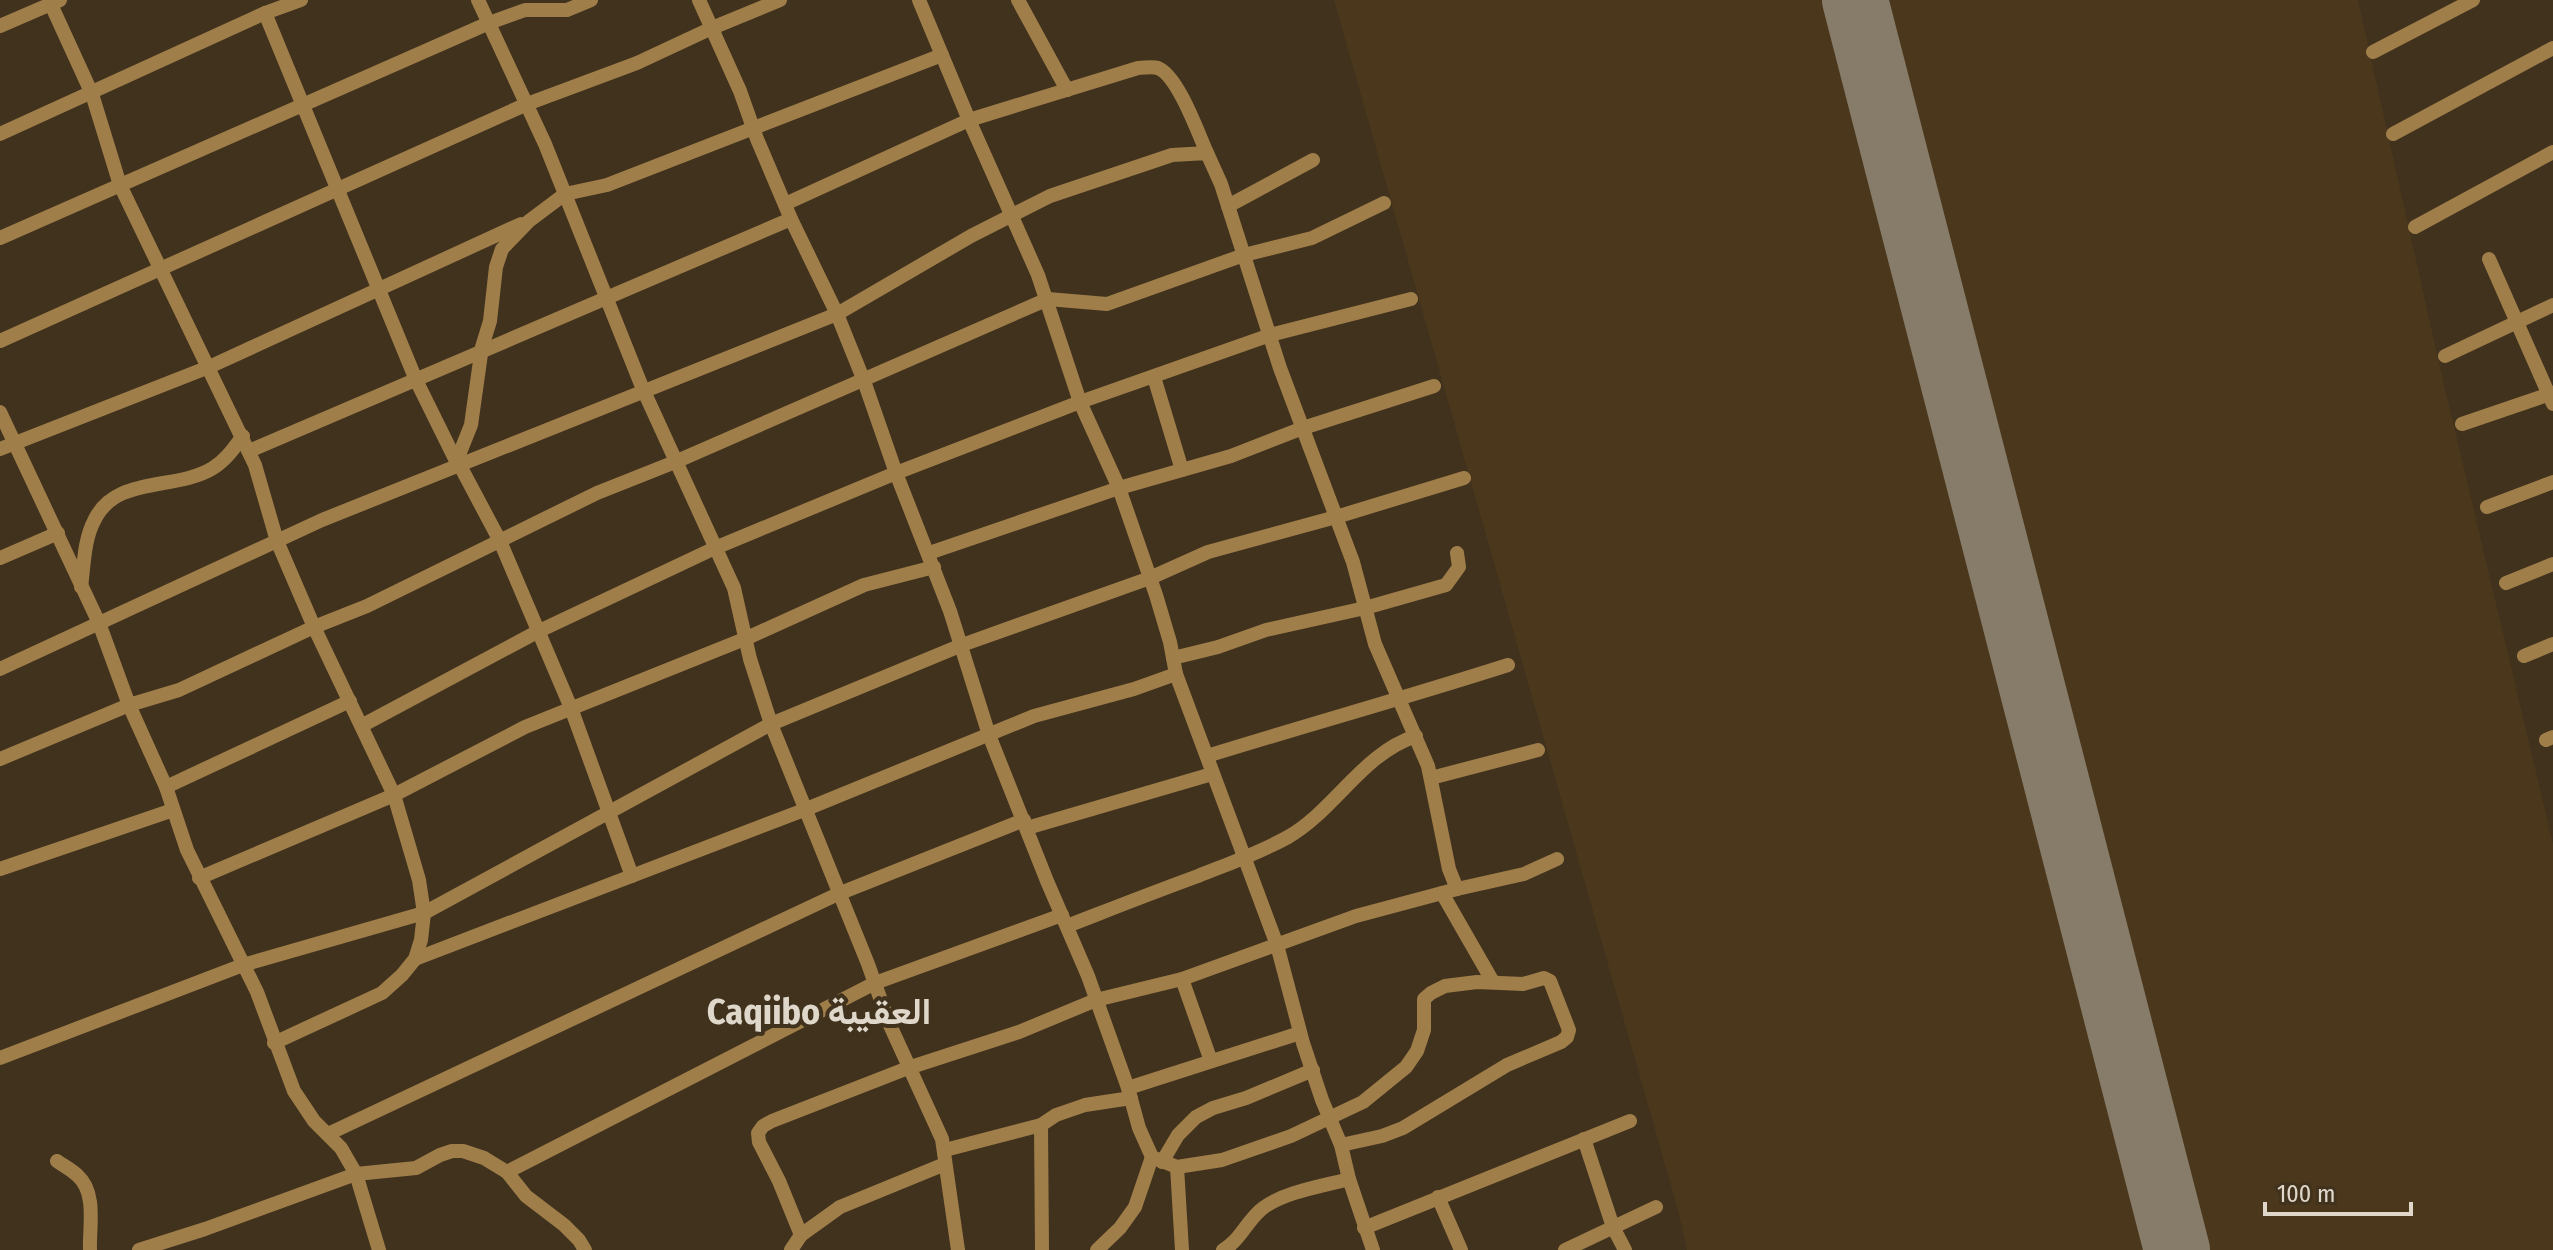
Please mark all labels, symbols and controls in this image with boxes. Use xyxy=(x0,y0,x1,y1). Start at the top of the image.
district label: Caqiibo العقيبة xyxy=(707,990,931,1034)
scale bar xyxy=(2265,1166,2411,1216)
text: 100 m xyxy=(2277,1180,2335,1208)

